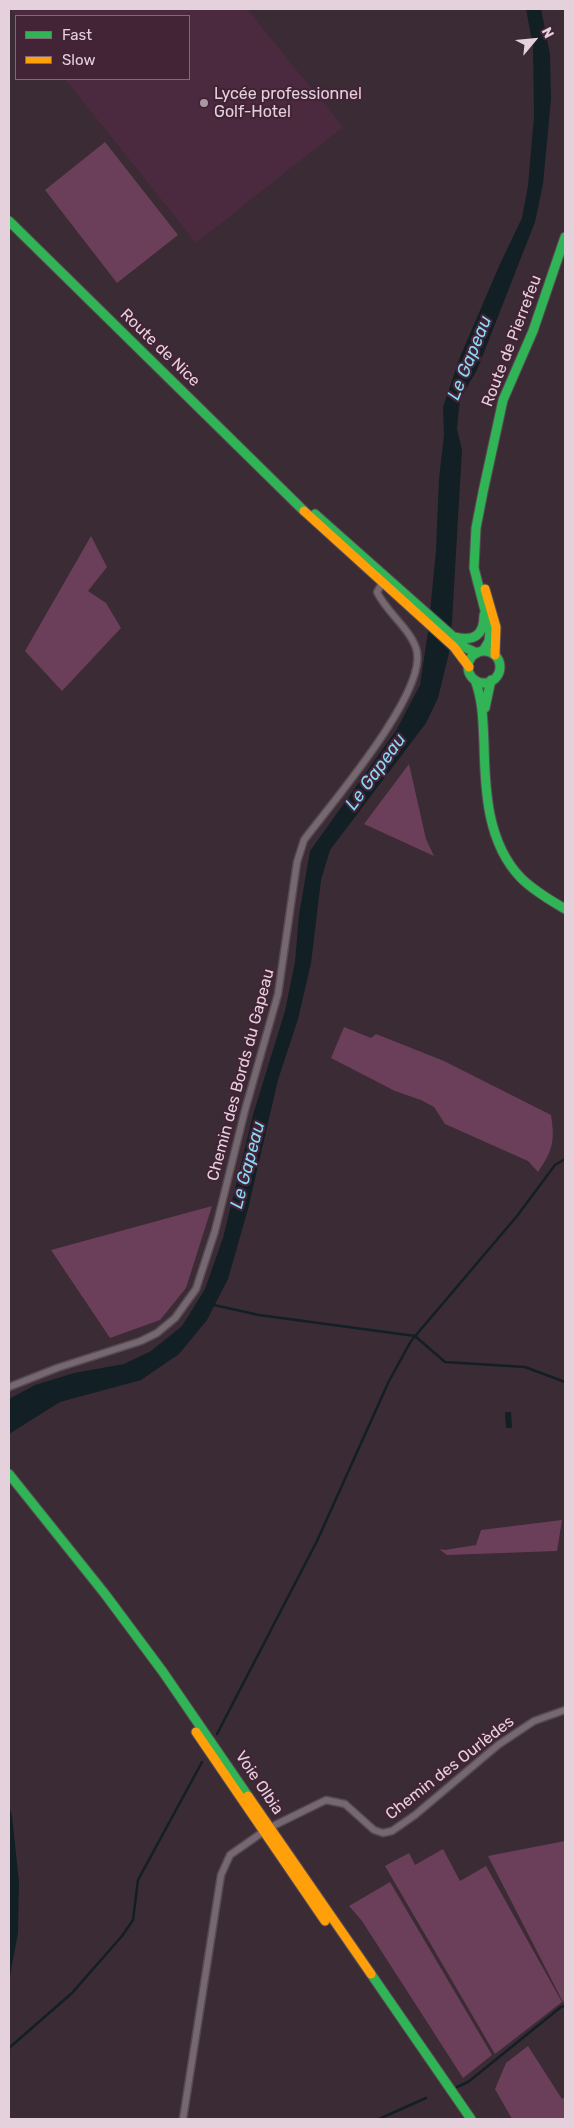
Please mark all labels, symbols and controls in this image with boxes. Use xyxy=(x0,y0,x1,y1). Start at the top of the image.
legend xyxy=(15,15,190,80)
north arrow xyxy=(509,15,559,65)
text: N xyxy=(538,24,558,41)
text: Fast xyxy=(62,26,92,44)
text: Slow xyxy=(62,51,95,69)
place label: Lycée professionnel Golf-Hotel xyxy=(214,84,362,122)
marker: Lycée professionnel Golf-Hotel xyxy=(198,97,210,109)
street label: Route de Pierrefeu xyxy=(478,273,546,409)
street label: Route de Nice xyxy=(116,305,204,391)
water label: Le Gapeau xyxy=(443,313,497,403)
water label: Le Gapeau xyxy=(341,730,411,814)
street label: Chemin des Bords du Gapeau xyxy=(203,967,279,1183)
water label: Le Gapeau xyxy=(226,1119,270,1211)
street label: Chemin des Ourlèdes xyxy=(382,1712,518,1824)
street label: Voie Olbia xyxy=(231,1748,287,1818)

